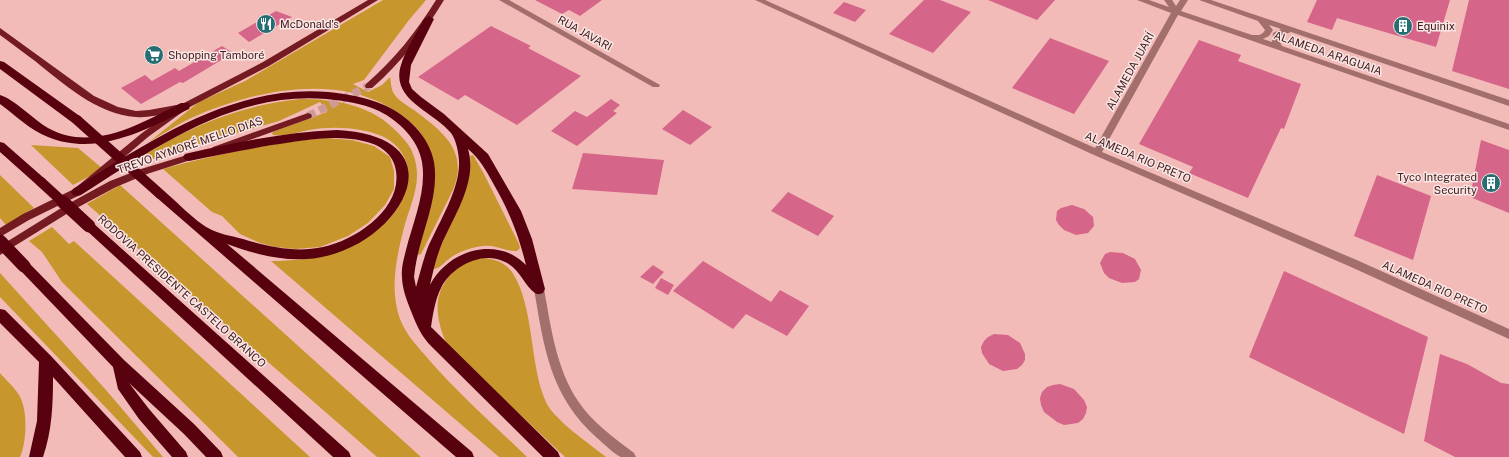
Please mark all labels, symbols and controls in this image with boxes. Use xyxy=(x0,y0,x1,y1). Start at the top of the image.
restaurant icon: McDonald's xyxy=(255,13,277,35)
street label: RUA JAVARI xyxy=(556,13,614,53)
building icon: Equinix xyxy=(1392,15,1414,37)
place label: McDonald's xyxy=(280,18,339,30)
place label: Equinix xyxy=(1417,20,1455,32)
street label: ALAMEDA JUARÍ xyxy=(1103,29,1157,112)
street label: ALAMEDA ARAGUAIA xyxy=(1272,29,1384,77)
supermarket icon: Shopping Tamboré xyxy=(143,44,165,66)
place label: Shopping Tamboré xyxy=(168,49,264,61)
street label: TREVO AYMORÉ MELLO DIAS xyxy=(115,113,264,176)
street label: ALAMEDA RIO PRETO xyxy=(1083,129,1193,185)
place label: Tyco Integrated Security xyxy=(1397,171,1477,196)
building icon: Tyco Integrated Security xyxy=(1480,172,1502,194)
street label: RODOVIA PRESIDENTE CASTELO BRANCO xyxy=(96,212,268,370)
street label: ALAMEDA RIO PRETO xyxy=(1381,258,1489,316)

